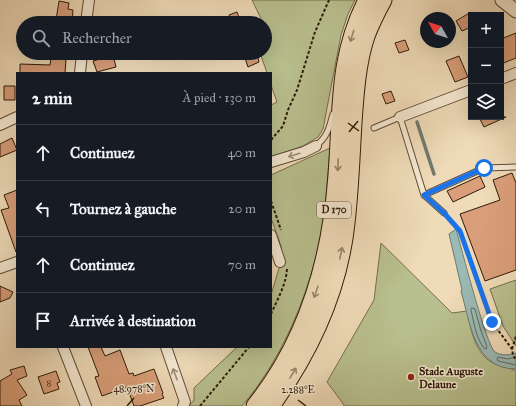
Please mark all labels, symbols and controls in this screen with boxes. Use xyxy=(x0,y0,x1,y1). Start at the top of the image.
north arrow xyxy=(420,12,456,48)
map controls xyxy=(468,12,504,120)
button: + xyxy=(468,12,504,48)
search box xyxy=(16,16,272,60)
icon: search xyxy=(30,27,52,49)
text: Rechercher xyxy=(62,29,132,47)
one-way arrow xyxy=(348,29,355,42)
button: − xyxy=(468,48,504,84)
button: layers xyxy=(468,84,504,120)
text: 2 min xyxy=(32,88,72,109)
text: À pied · 130 m xyxy=(182,90,256,106)
icon: ahead xyxy=(32,142,54,164)
text: Continuez xyxy=(70,144,135,162)
text: 40 m xyxy=(227,145,256,161)
one-way arrow xyxy=(288,152,301,159)
one-way arrow xyxy=(334,158,342,171)
route start xyxy=(475,159,493,177)
icon: left xyxy=(32,198,54,220)
text: Tournez à gauche xyxy=(70,200,177,218)
text: 20 m xyxy=(228,201,256,217)
road number: D 170 xyxy=(317,202,351,218)
one-way arrow xyxy=(337,247,345,260)
icon: ahead xyxy=(32,254,54,276)
text: Continuez xyxy=(70,256,135,274)
text: 70 m xyxy=(228,257,256,273)
one-way arrow xyxy=(312,286,319,299)
icon: arrive xyxy=(32,310,54,332)
text: Arrivée à destination xyxy=(70,312,196,330)
route end xyxy=(483,313,501,331)
place label: Stade Auguste Delaune xyxy=(419,365,484,391)
one-way arrow xyxy=(289,367,297,379)
one-way arrow xyxy=(171,369,179,381)
marker: Stade Auguste Delaune xyxy=(406,372,416,382)
house number: 8 xyxy=(47,377,52,388)
text: 48.978°N xyxy=(113,383,155,395)
text: 2.288°E xyxy=(281,384,315,396)

